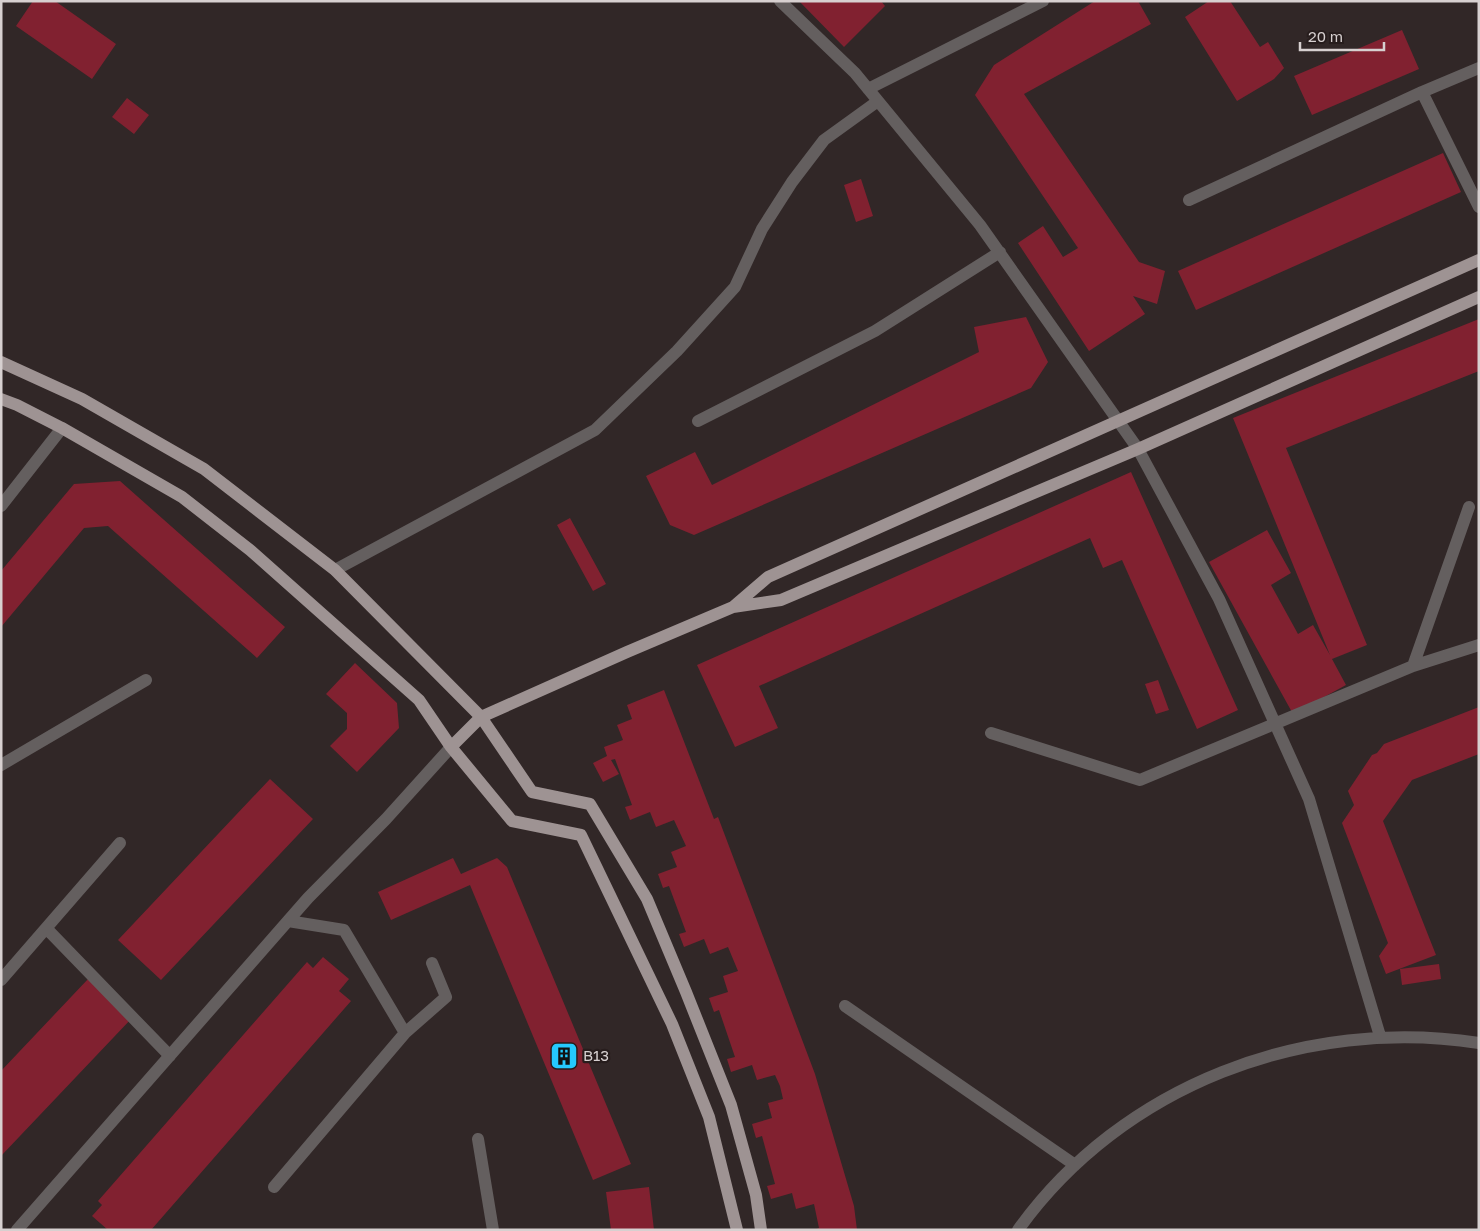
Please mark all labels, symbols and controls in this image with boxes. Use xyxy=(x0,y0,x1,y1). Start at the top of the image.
scale bar xyxy=(1300,20,1384,52)
text: 20 m xyxy=(1308,27,1343,45)
building icon: B13 xyxy=(549,1041,579,1071)
place label: B13 xyxy=(583,1046,609,1064)

